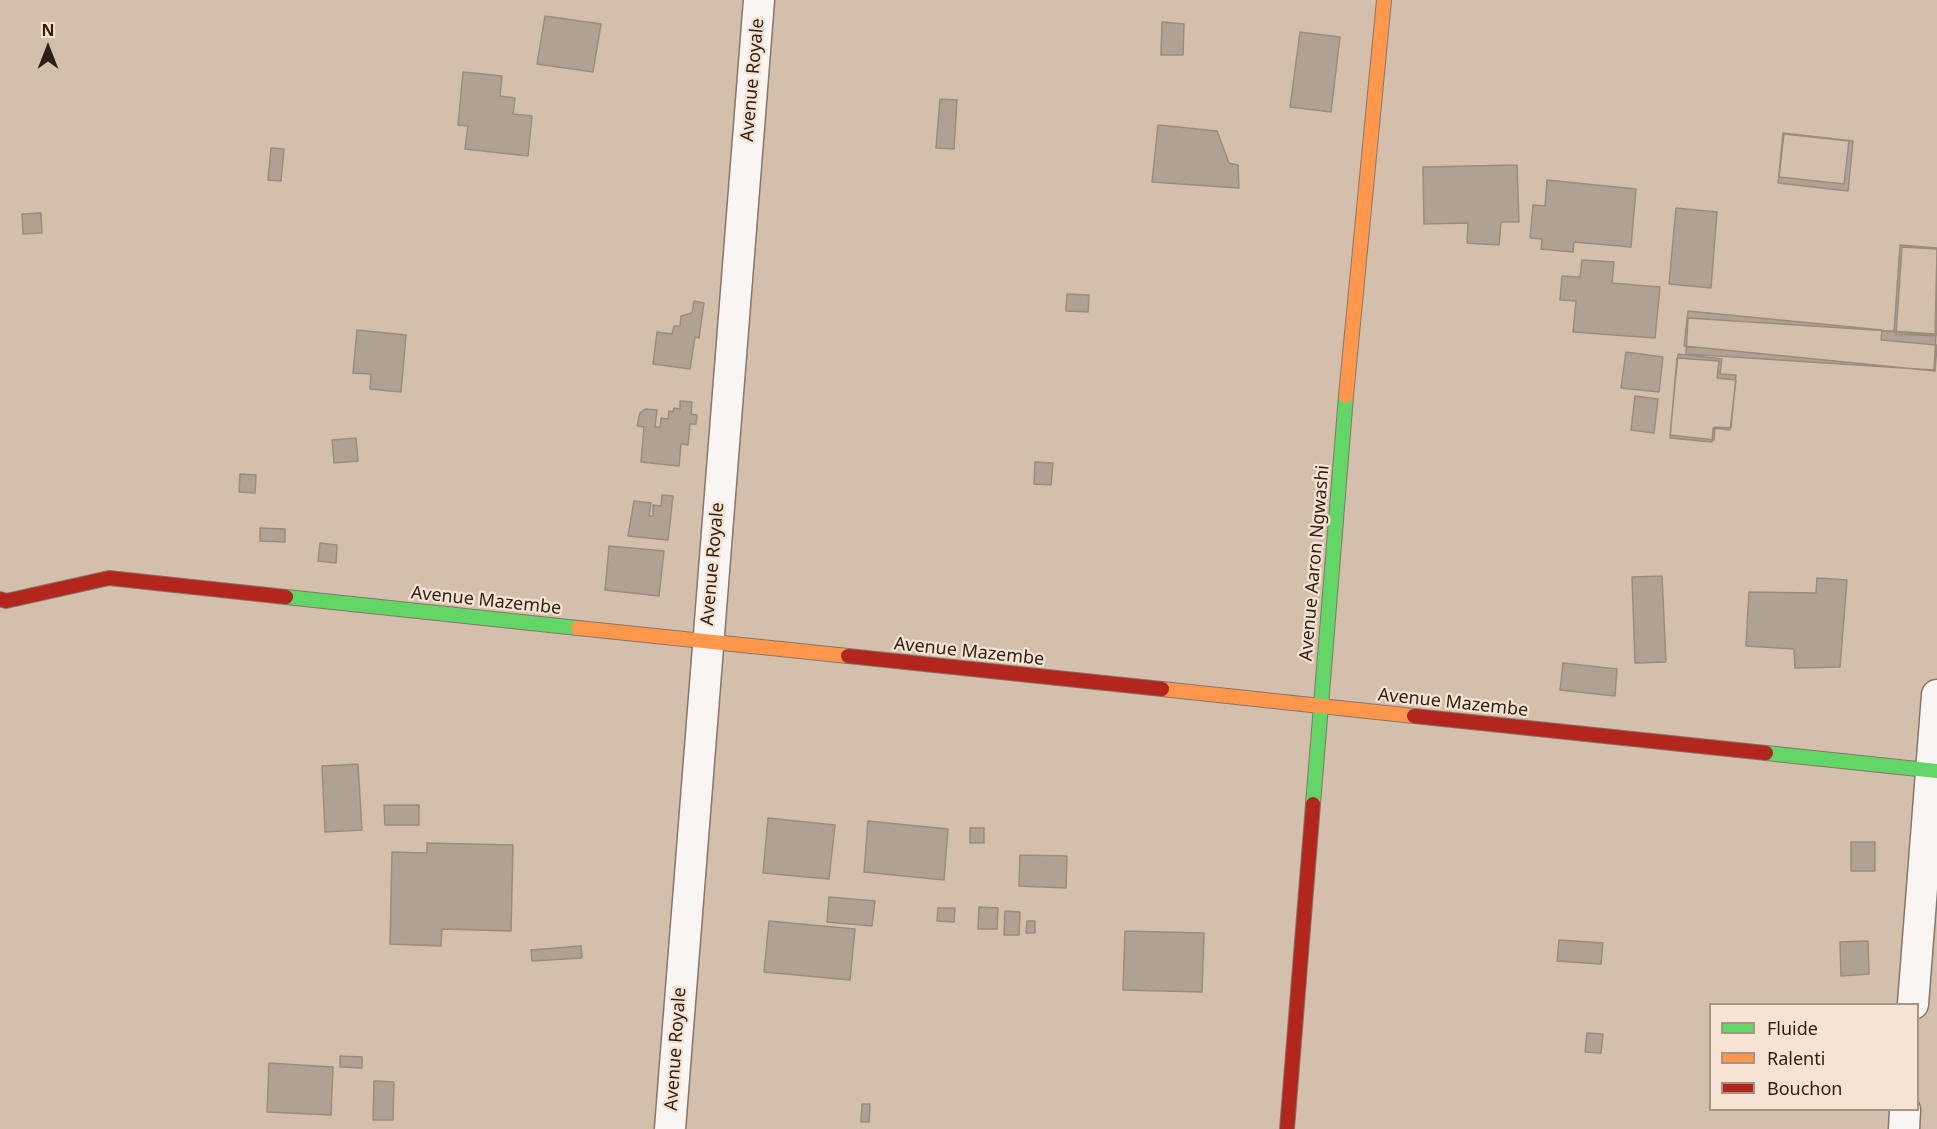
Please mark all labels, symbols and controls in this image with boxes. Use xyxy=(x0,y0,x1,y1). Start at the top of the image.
street label: Avenue Royale xyxy=(737,17,769,143)
north arrow xyxy=(18,18,78,78)
text: N xyxy=(41,19,55,41)
street label: Avenue Aaron Ngwashi xyxy=(1296,464,1334,662)
street label: Avenue Royale xyxy=(697,501,729,627)
street label: Avenue Mazembe xyxy=(410,582,562,620)
street label: Avenue Mazembe xyxy=(893,633,1045,671)
street label: Avenue Mazembe xyxy=(1377,684,1529,722)
street label: Avenue Royale xyxy=(661,987,691,1111)
legend xyxy=(1709,1003,1919,1111)
text: Fluide xyxy=(1767,1016,1818,1040)
text: Ralenti xyxy=(1767,1046,1825,1070)
text: Bouchon xyxy=(1767,1076,1843,1100)

